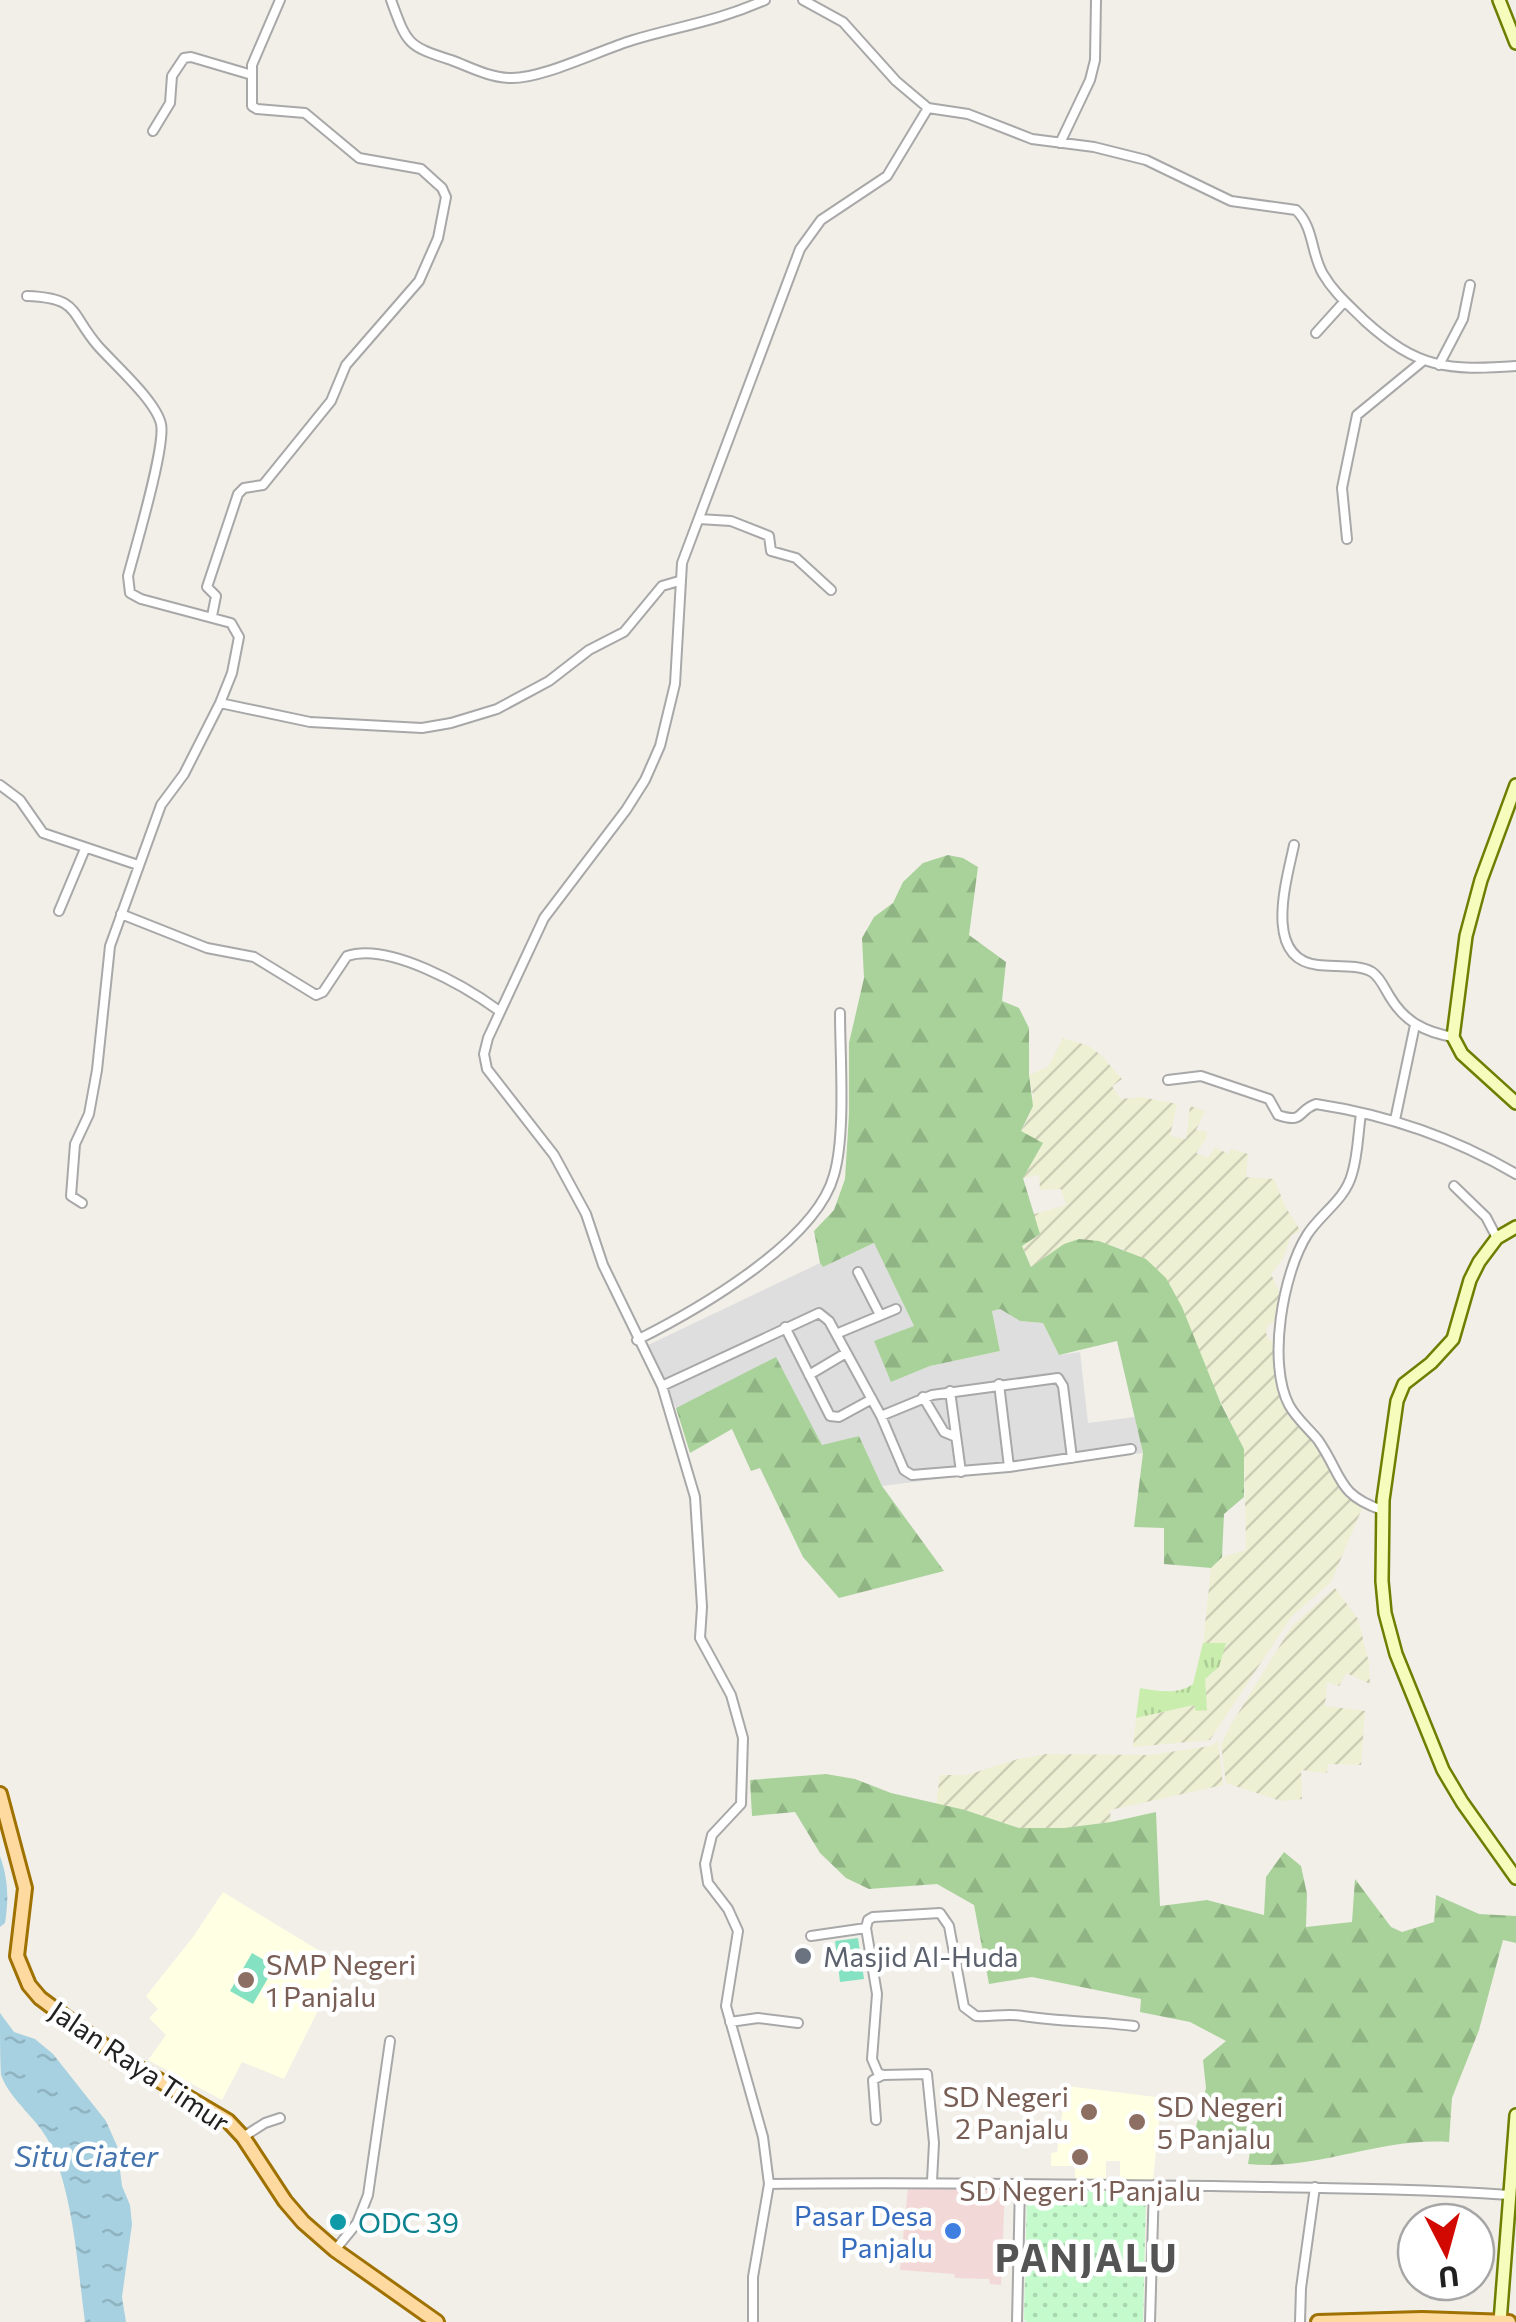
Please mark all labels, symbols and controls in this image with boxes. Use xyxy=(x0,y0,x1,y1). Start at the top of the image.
place label: Masjid Al-Huda xyxy=(823,1939,1018,1973)
marker: Masjid Al-Huda xyxy=(792,1945,814,1967)
place label: SMP Negeri 1 Panjalu xyxy=(266,1947,416,2013)
marker: SMP Negeri 1 Panjalu xyxy=(235,1969,257,1991)
street label: Jalan Raya Timur xyxy=(44,1993,236,2139)
place label: SD Negeri 2 Panjalu xyxy=(943,2079,1069,2145)
place label: SD Negeri 5 Panjalu xyxy=(1157,2089,1283,2155)
marker: SD Negeri 2 Panjalu xyxy=(1078,2101,1100,2123)
marker: SD Negeri 5 Panjalu xyxy=(1126,2111,1148,2133)
water label: Situ Ciater xyxy=(14,2136,159,2173)
marker: SD Negeri 1 Panjalu xyxy=(1069,2146,1091,2168)
place label: SD Negeri 1 Panjalu xyxy=(959,2173,1201,2207)
place label: Pasar Desa Panjalu xyxy=(794,2198,933,2264)
north arrow xyxy=(1396,2202,1496,2302)
place label: ODC 39 xyxy=(358,2205,459,2239)
marker: ODC 39 xyxy=(327,2211,349,2233)
marker: Pasar Desa Panjalu xyxy=(942,2220,964,2242)
district label: PANJALU xyxy=(995,2233,1179,2280)
text: U xyxy=(1437,2260,1461,2296)

